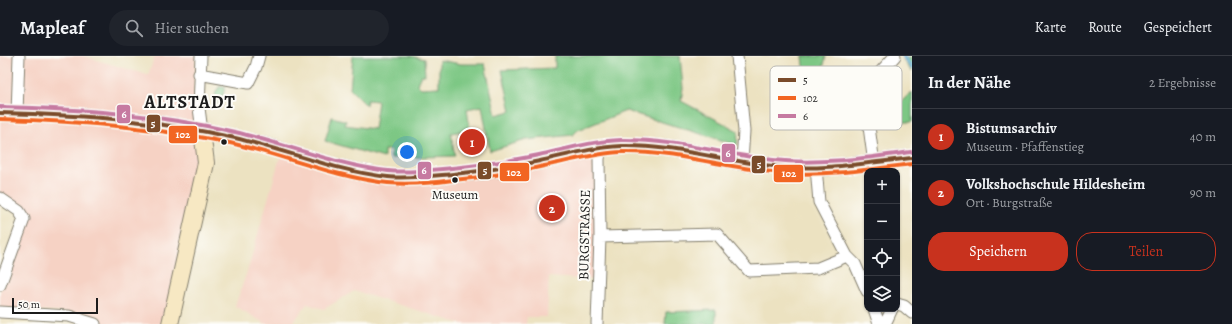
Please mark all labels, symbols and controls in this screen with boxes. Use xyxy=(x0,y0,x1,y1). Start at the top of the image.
search box xyxy=(109,10,389,46)
text: Mapleaf xyxy=(20,15,85,41)
icon: search xyxy=(123,17,145,39)
text: Hier suchen xyxy=(155,18,229,38)
text: Karte xyxy=(1035,18,1066,37)
text: Route xyxy=(1088,18,1122,37)
text: Gespeichert xyxy=(1144,18,1212,37)
legend xyxy=(770,66,902,130)
text: In der Nähe xyxy=(928,71,1011,94)
text: 5 xyxy=(803,73,808,88)
text: 2 Ergebnisse xyxy=(1149,74,1216,91)
district label: ALTSTADT xyxy=(143,90,236,114)
text: 102 xyxy=(803,91,818,106)
line badge: 6 xyxy=(116,104,131,124)
text: 6 xyxy=(121,107,127,122)
text: 6 xyxy=(803,109,808,124)
line badge: 5 xyxy=(146,114,161,133)
text: 5 xyxy=(151,116,156,131)
text: Bistumsarchiv xyxy=(966,118,1057,138)
line badge: 102 xyxy=(168,125,198,144)
text: 102 xyxy=(176,127,191,142)
pin: 1 xyxy=(459,127,485,157)
text: 1 xyxy=(939,128,943,145)
text: 40 m xyxy=(1190,128,1216,145)
unlabelled marker xyxy=(219,137,229,147)
text: Museum · Pfaffenstieg xyxy=(966,138,1084,155)
your location xyxy=(397,142,417,162)
line badge: 6 xyxy=(721,143,736,163)
text: 6 xyxy=(725,146,731,161)
line badge: 5 xyxy=(751,155,766,174)
text: 5 xyxy=(757,157,762,172)
line badge: 6 xyxy=(417,161,432,180)
line badge: 5 xyxy=(477,161,492,180)
line badge: 102 xyxy=(499,162,530,182)
text: 6 xyxy=(421,163,427,178)
text: 5 xyxy=(483,163,488,178)
line badge: 102 xyxy=(773,164,804,183)
text: 102 xyxy=(507,165,522,180)
text: 102 xyxy=(782,166,797,181)
map controls xyxy=(864,168,900,312)
button: + xyxy=(864,168,900,204)
text: Volkshochschule Hildesheim xyxy=(966,174,1145,194)
marker: Museum xyxy=(450,175,460,185)
text: 2 xyxy=(938,184,944,201)
text: 90 m xyxy=(1190,184,1216,201)
place label: Museum xyxy=(432,186,479,203)
street label: BURGSTRASSE xyxy=(574,190,595,280)
pin: 2 xyxy=(539,193,565,223)
text: Ort · Burgstraße xyxy=(966,194,1052,211)
button: − xyxy=(864,204,900,240)
button: Speichern xyxy=(928,232,1068,271)
button: Teilen xyxy=(1076,232,1216,271)
button: locate xyxy=(864,240,900,276)
button: layers xyxy=(864,276,900,312)
scale bar xyxy=(12,296,98,315)
text: 50 m xyxy=(18,297,40,312)

